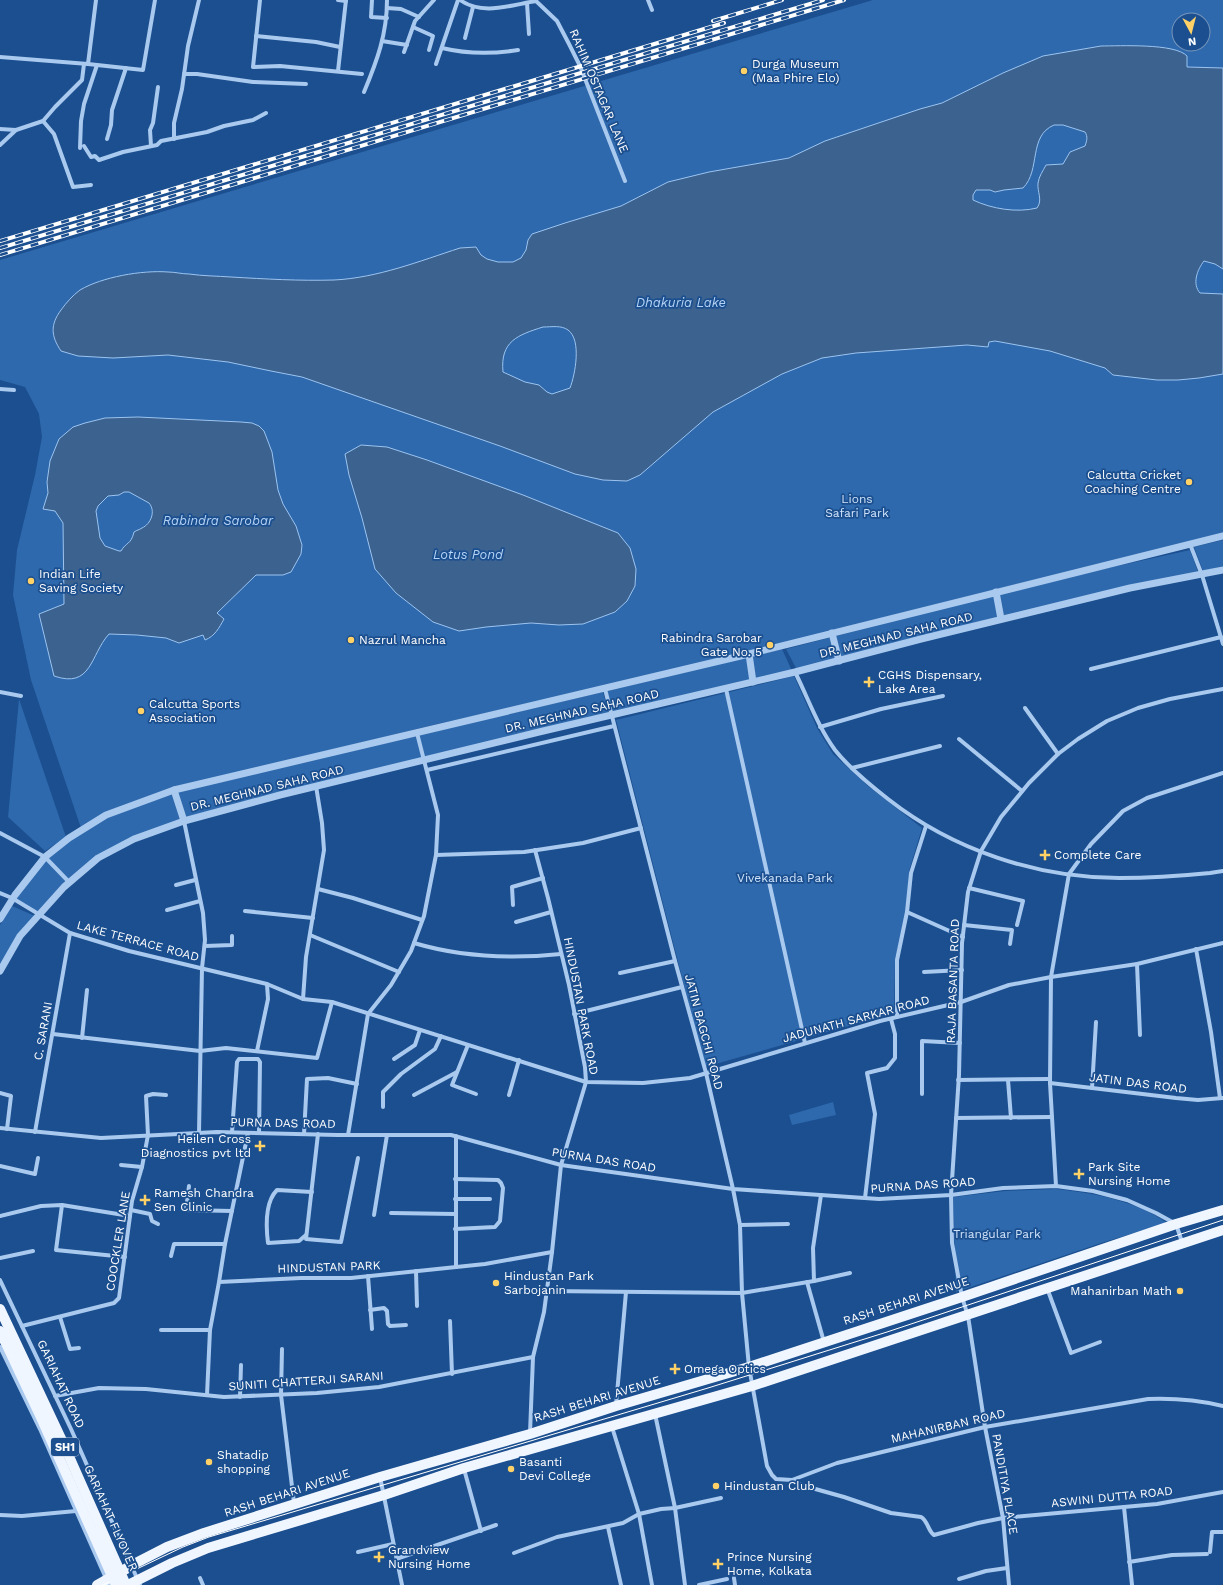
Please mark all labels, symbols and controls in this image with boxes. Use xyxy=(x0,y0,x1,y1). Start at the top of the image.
north arrow xyxy=(1171,12,1211,52)
street label: RAHIM OSTAGAR LANE xyxy=(567,27,632,155)
text: N xyxy=(1187,34,1197,48)
place label: Durga Museum (Maa Phire Elo) xyxy=(752,57,839,85)
marker: Durga Museum (Maa Phire Elo) xyxy=(739,66,749,76)
water label: Dhakuria Lake xyxy=(636,295,726,310)
place label: Calcutta Cricket Coaching Centre xyxy=(1084,468,1181,496)
marker: Calcutta Cricket Coaching Centre xyxy=(1184,477,1194,487)
park label: Lions Safari Park xyxy=(825,492,889,520)
water label: Rabindra Sarobar xyxy=(163,513,274,528)
water label: Lotus Pond xyxy=(433,547,504,562)
place label: Indian Life Saving Society xyxy=(39,567,124,595)
marker: Indian Life Saving Society xyxy=(26,576,36,586)
street label: DR. MEGHNAD SAHA ROAD xyxy=(818,609,974,661)
place label: Rabindra Sarobar Gate No. 5 xyxy=(661,631,762,659)
place label: Nazrul Mancha xyxy=(359,633,446,647)
marker: Nazrul Mancha xyxy=(346,635,356,645)
marker: Rabindra Sarobar Gate No. 5 xyxy=(765,640,775,650)
place label: CGHS Dispensary, Lake Area xyxy=(878,668,982,696)
marker: CGHS Dispensary, Lake Area xyxy=(863,676,875,688)
street label: DR. MEGHNAD SAHA ROAD xyxy=(504,686,660,736)
place label: Calcutta Sports Association xyxy=(149,697,240,725)
marker: Calcutta Sports Association xyxy=(136,706,146,716)
street label: DR. MEGHNAD SAHA ROAD xyxy=(189,762,345,814)
place label: Complete Care xyxy=(1054,848,1142,862)
marker: Complete Care xyxy=(1039,849,1051,861)
park label: Vivekanada Park xyxy=(737,871,833,885)
street label: LAKE TERRACE ROAD xyxy=(75,918,201,964)
street label: RAJA BASANTA ROAD xyxy=(944,918,962,1044)
street label: HINDUSTAN PARK ROAD xyxy=(561,936,601,1076)
street label: JATIN BAGCHI ROAD xyxy=(682,973,726,1091)
street label: JADUNATH SARKAR ROAD xyxy=(781,993,931,1045)
street label: C. SARANI xyxy=(31,1001,55,1061)
street label: JATIN DAS ROAD xyxy=(1088,1070,1188,1096)
street label: PURNA DAS ROAD xyxy=(230,1115,336,1131)
place label: Heilen Cross Diagnostics pvt ltd xyxy=(141,1132,251,1160)
marker: Heilen Cross Diagnostics pvt ltd xyxy=(254,1140,266,1152)
street label: PURNA DAS ROAD xyxy=(551,1145,657,1175)
place label: Park Site Nursing Home xyxy=(1088,1160,1171,1188)
marker: Park Site Nursing Home xyxy=(1073,1168,1085,1180)
street label: PURNA DAS ROAD xyxy=(870,1174,976,1196)
place label: Ramesh Chandra Sen Clinic xyxy=(154,1186,254,1214)
street label: COOCKLER LANE xyxy=(103,1190,133,1292)
marker: Ramesh Chandra Sen Clinic xyxy=(139,1194,151,1206)
park label: Triangular Park xyxy=(953,1227,1041,1241)
street label: HINDUSTAN PARK xyxy=(277,1258,381,1276)
place label: Hindustan Park Sarbojanin xyxy=(504,1269,594,1297)
street label: RASH BEHARI AVENUE xyxy=(841,1274,971,1328)
marker: Hindustan Park Sarbojanin xyxy=(491,1278,501,1288)
place label: Mahanirban Math xyxy=(1070,1284,1172,1298)
marker: Mahanirban Math xyxy=(1175,1286,1185,1296)
street label: GARIAHAT ROAD xyxy=(34,1338,88,1430)
place label: Omega Optics xyxy=(684,1362,766,1376)
marker: Omega Optics xyxy=(669,1363,681,1375)
street label: SUNITI CHATTERJI SARANI xyxy=(228,1369,384,1393)
street label: RASH BEHARI AVENUE xyxy=(532,1373,662,1425)
street label: MAHANIRBAN ROAD xyxy=(889,1406,1007,1446)
street label: PANDITIYA PLACE xyxy=(989,1432,1021,1536)
road number: SH1 xyxy=(51,1438,79,1456)
place label: Shatadip shopping xyxy=(217,1448,271,1476)
place label: Basanti Devi College xyxy=(519,1455,591,1483)
marker: Shatadip shopping xyxy=(204,1457,214,1467)
street label: GARIAHAT FLYOVER xyxy=(81,1463,141,1573)
marker: Basanti Devi College xyxy=(506,1464,516,1474)
street label: RASH BEHARI AVENUE xyxy=(222,1466,352,1520)
place label: Hindustan Club xyxy=(724,1479,815,1493)
marker: Hindustan Club xyxy=(711,1481,721,1491)
street label: ASWINI DUTTA ROAD xyxy=(1050,1484,1174,1510)
place label: Grandview Nursing Home xyxy=(388,1543,471,1571)
place label: Prince Nursing Home, Kolkata xyxy=(727,1550,812,1578)
marker: Grandview Nursing Home xyxy=(373,1551,385,1563)
marker: Prince Nursing Home, Kolkata xyxy=(712,1558,724,1570)

